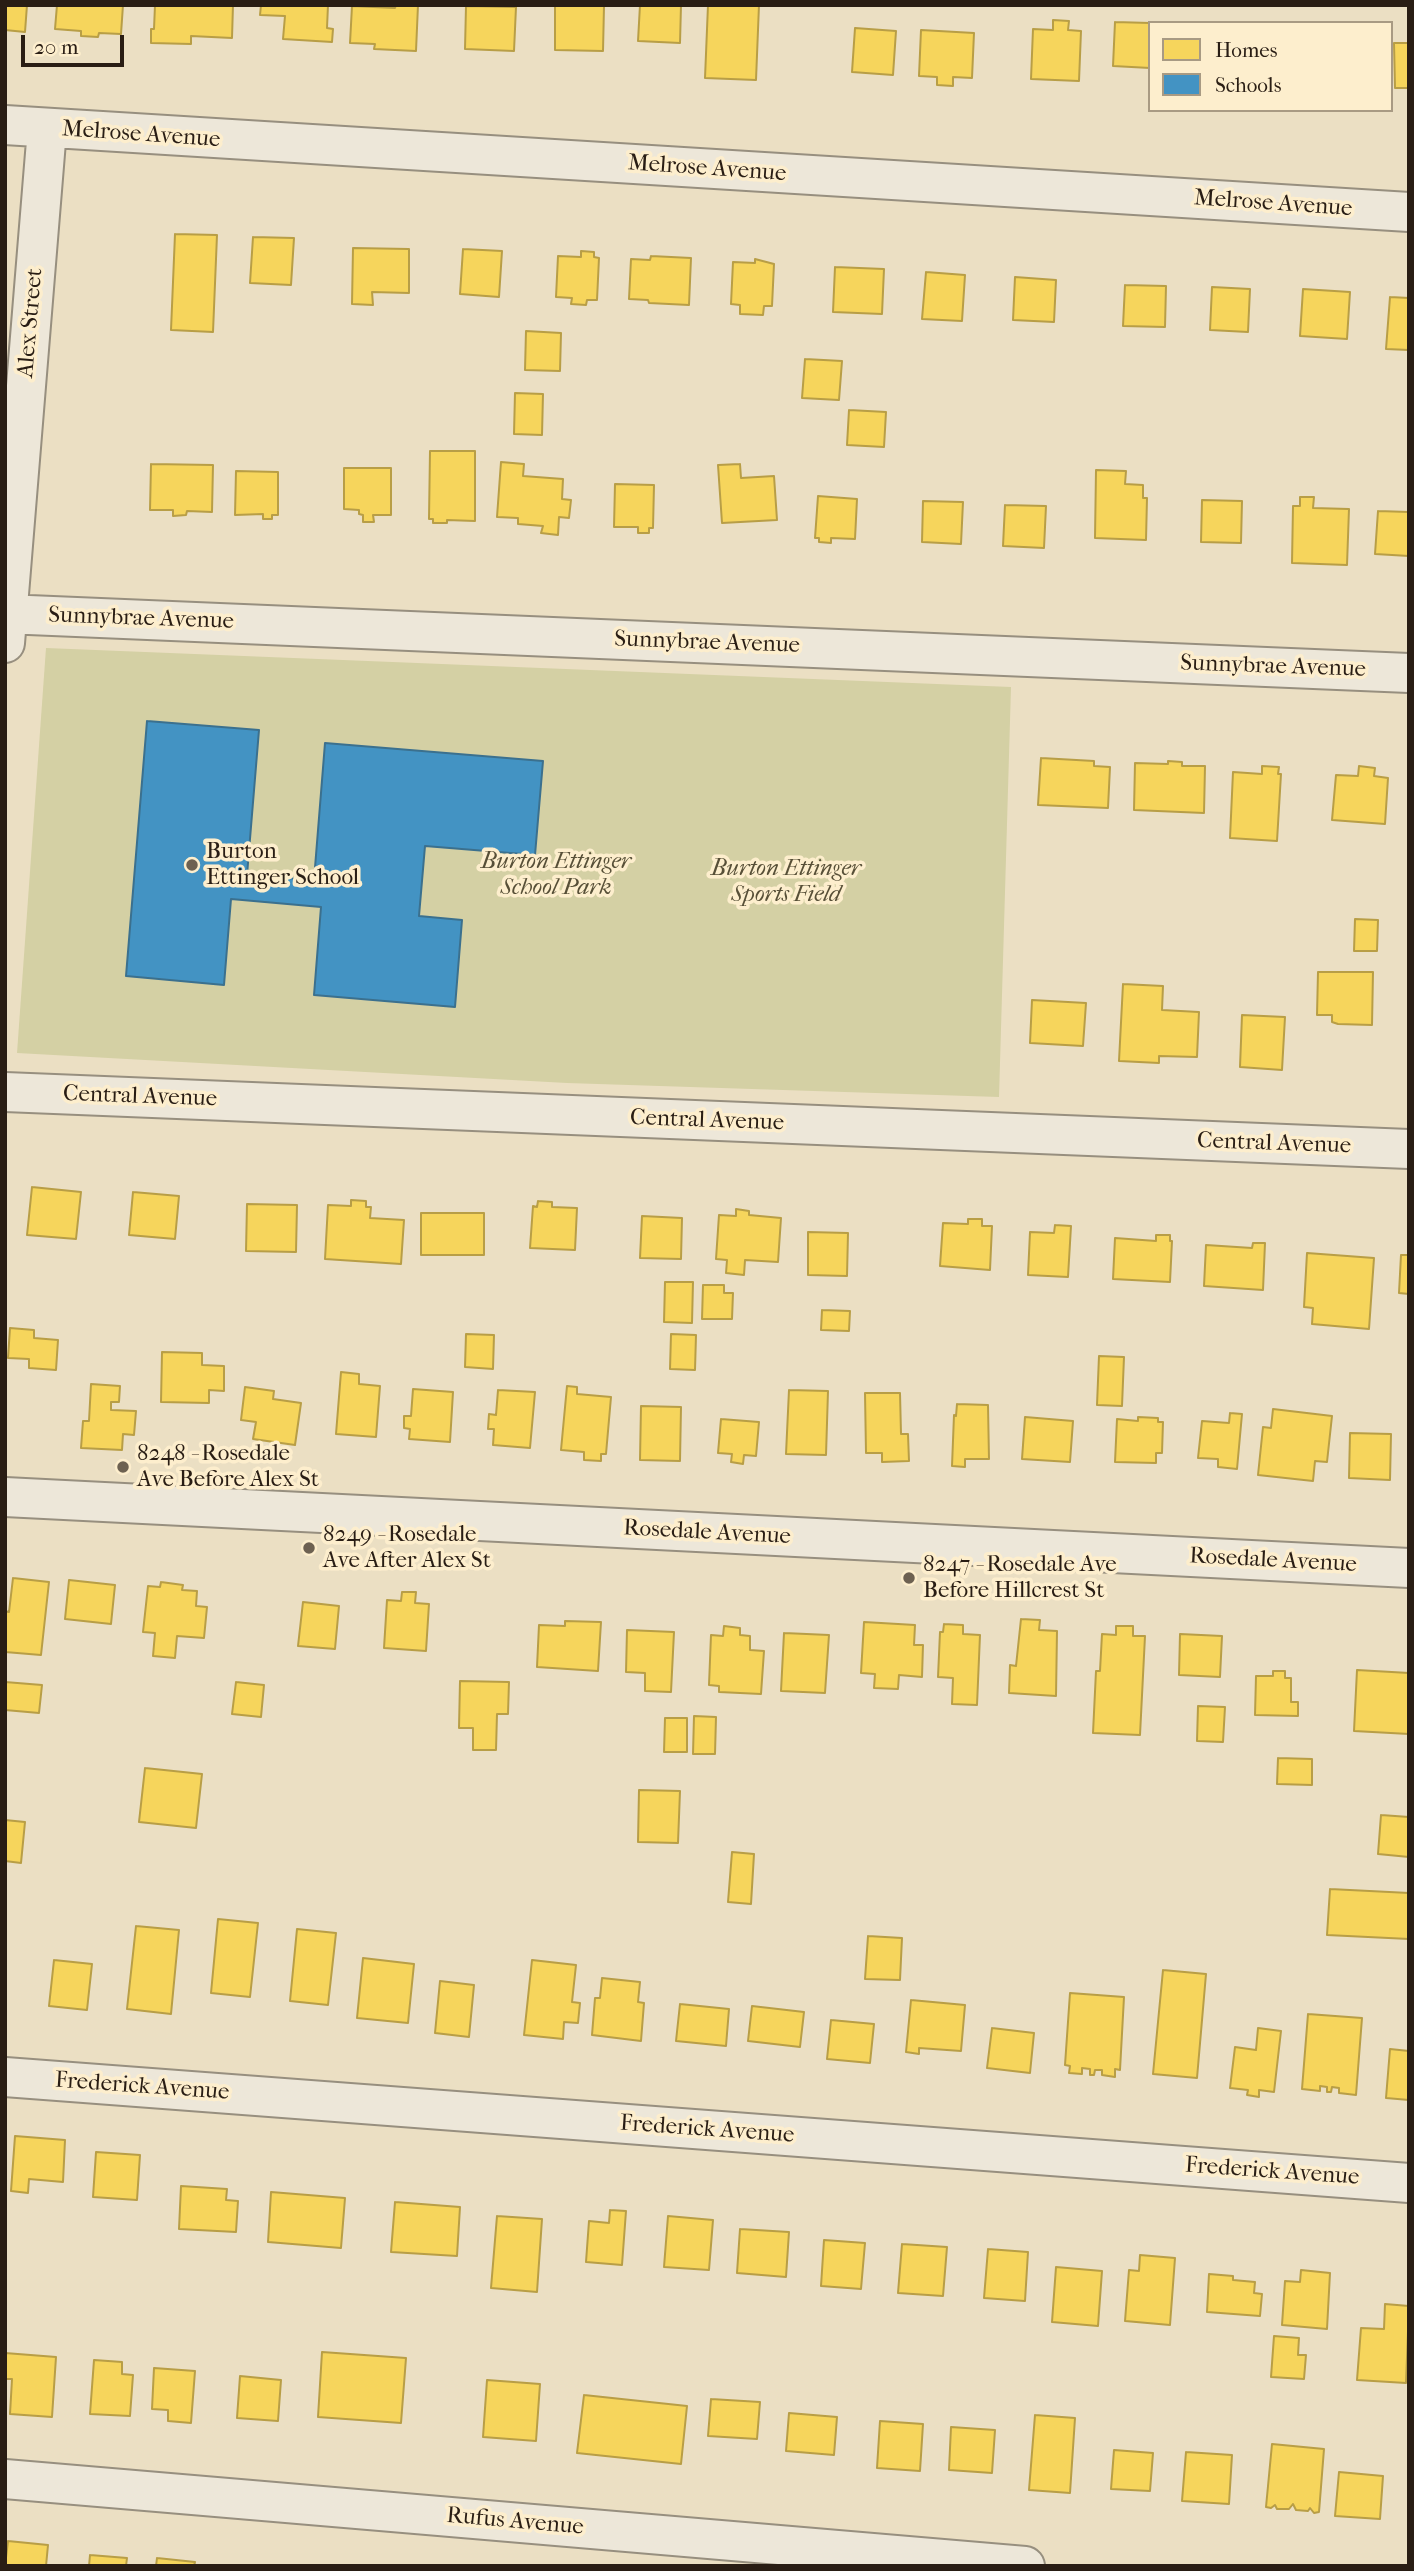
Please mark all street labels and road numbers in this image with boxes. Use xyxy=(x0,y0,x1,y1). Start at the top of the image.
street label: Melrose Avenue xyxy=(61,116,221,154)
street label: Melrose Avenue xyxy=(627,150,787,188)
street label: Melrose Avenue xyxy=(1193,185,1353,223)
street label: Alex Street xyxy=(12,267,50,379)
street label: Sunnybrae Avenue xyxy=(48,602,234,636)
street label: Sunnybrae Avenue xyxy=(614,626,800,660)
street label: Sunnybrae Avenue xyxy=(1180,650,1366,684)
street label: Central Avenue xyxy=(62,1081,218,1113)
street label: Central Avenue xyxy=(629,1105,785,1137)
street label: Central Avenue xyxy=(1196,1128,1352,1160)
street label: Rosedale Avenue xyxy=(622,1515,792,1551)
street label: Rosedale Avenue xyxy=(1188,1543,1358,1579)
street label: Frederick Avenue xyxy=(54,2067,230,2107)
street label: Frederick Avenue xyxy=(619,2110,795,2150)
street label: Frederick Avenue xyxy=(1184,2152,1360,2192)
street label: Rufus Avenue xyxy=(445,2502,585,2542)

